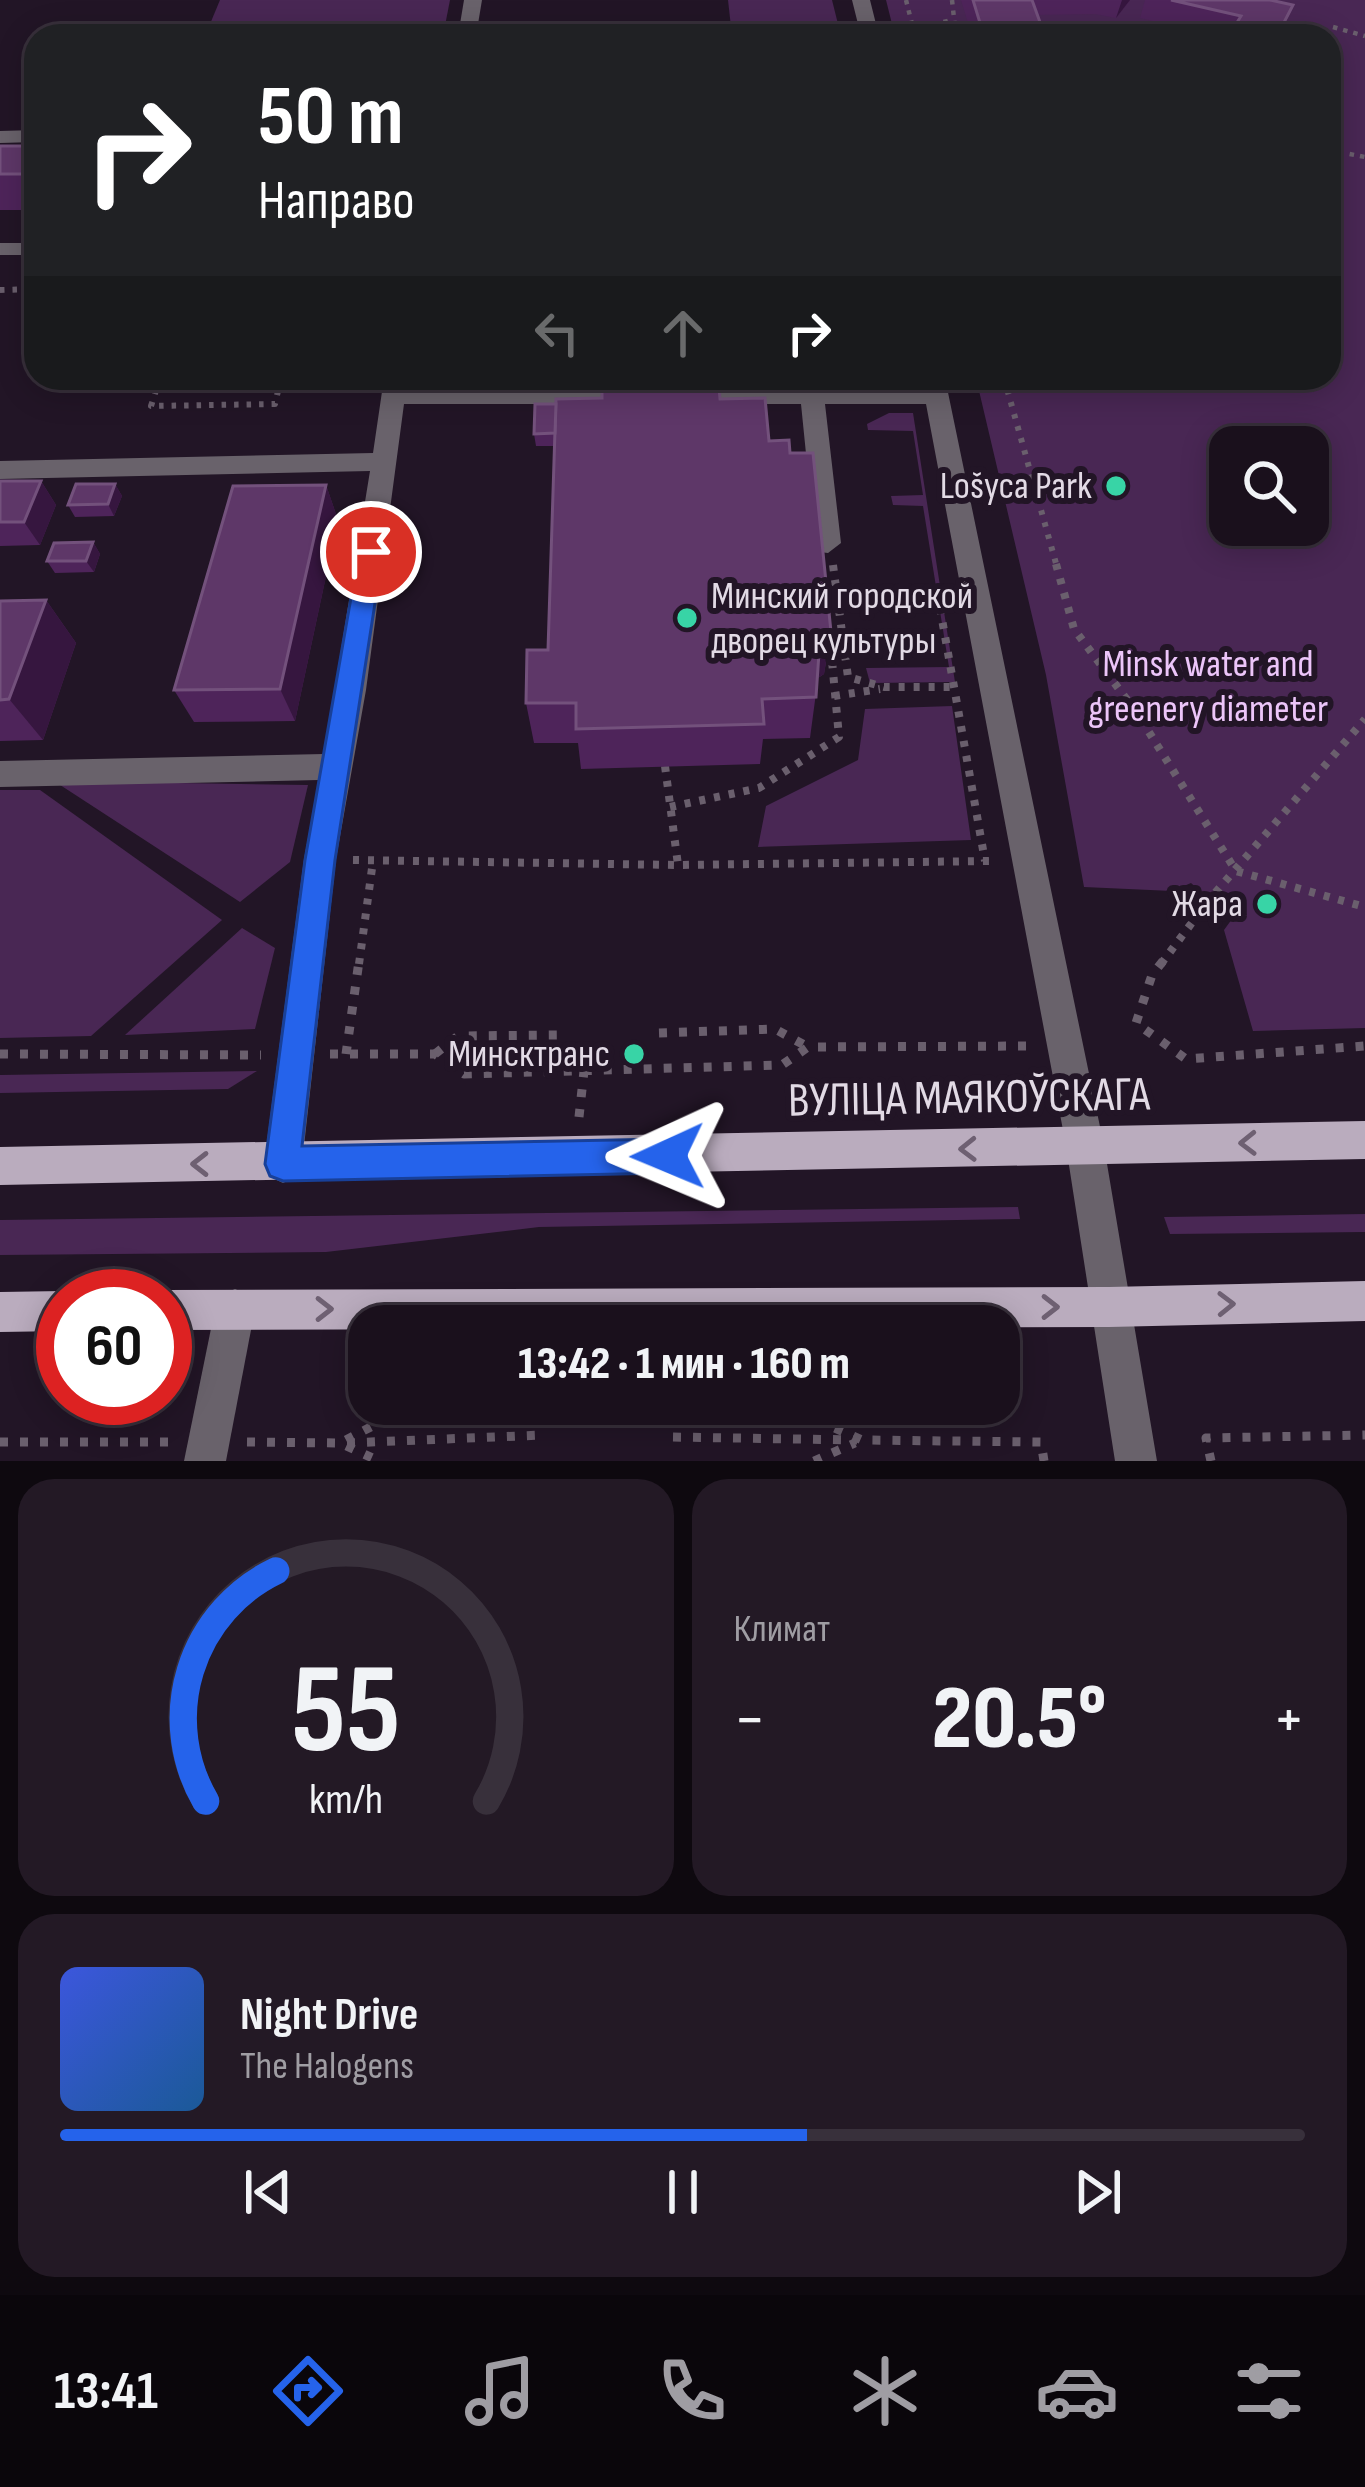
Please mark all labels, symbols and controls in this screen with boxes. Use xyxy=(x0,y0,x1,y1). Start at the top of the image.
text: 50 m xyxy=(258,67,404,168)
icon: right xyxy=(60,72,216,228)
text: Направо xyxy=(258,169,415,234)
icon: left xyxy=(524,300,590,366)
icon: ahead xyxy=(650,300,716,366)
icon: right xyxy=(776,300,842,366)
map controls xyxy=(1209,426,1329,546)
button: search xyxy=(1209,426,1329,546)
place label: Lošyca Park xyxy=(940,463,1092,510)
marker: Lošyca Park xyxy=(1103,473,1129,499)
pin xyxy=(320,501,422,603)
icon: arrive xyxy=(338,519,404,585)
place label: Минский городской дворец культуры xyxy=(711,573,973,665)
marker: Минский городской дворец культуры xyxy=(674,605,700,631)
park label: Minsk water and greenery diameter xyxy=(1088,641,1328,733)
place label: Жара xyxy=(1171,881,1243,928)
marker: Жара xyxy=(1254,891,1280,917)
place label: Минсктранс xyxy=(448,1031,610,1078)
marker: Минсктранс xyxy=(621,1041,647,1067)
street label: ВУЛІЦА МАЯКОЎСКАГА xyxy=(787,1066,1151,1130)
position arrow xyxy=(605,1093,731,1219)
one-way arrow xyxy=(1238,1129,1257,1155)
one-way arrow xyxy=(958,1136,976,1162)
one-way arrow xyxy=(190,1151,208,1177)
speed limit sign: 60 xyxy=(36,1269,192,1425)
one-way arrow xyxy=(1217,1292,1236,1318)
one-way arrow xyxy=(1042,1294,1060,1320)
one-way arrow xyxy=(316,1296,334,1322)
text: 13:42 · 1 мин · 160 m xyxy=(518,1337,850,1392)
text: Климат xyxy=(734,1606,830,1653)
text: 55 xyxy=(291,1638,401,1787)
text: 20.5° xyxy=(932,1666,1107,1774)
text: − xyxy=(734,1681,766,1760)
text: + xyxy=(1273,1681,1305,1760)
text: km/h xyxy=(309,1773,383,1825)
text: Night Drive xyxy=(240,1988,418,2043)
text: The Halogens xyxy=(240,2043,414,2090)
icon: previous xyxy=(235,2159,301,2225)
icon: pause xyxy=(650,2159,716,2225)
icon: next xyxy=(1065,2159,1131,2225)
icon: directions xyxy=(266,2349,350,2433)
icon: music xyxy=(458,2349,542,2433)
icon: phone xyxy=(650,2349,734,2433)
icon: climate xyxy=(843,2349,927,2433)
icon: car xyxy=(1035,2349,1119,2433)
icon: filters xyxy=(1227,2349,1311,2433)
text: 13:41 xyxy=(54,2359,158,2424)

